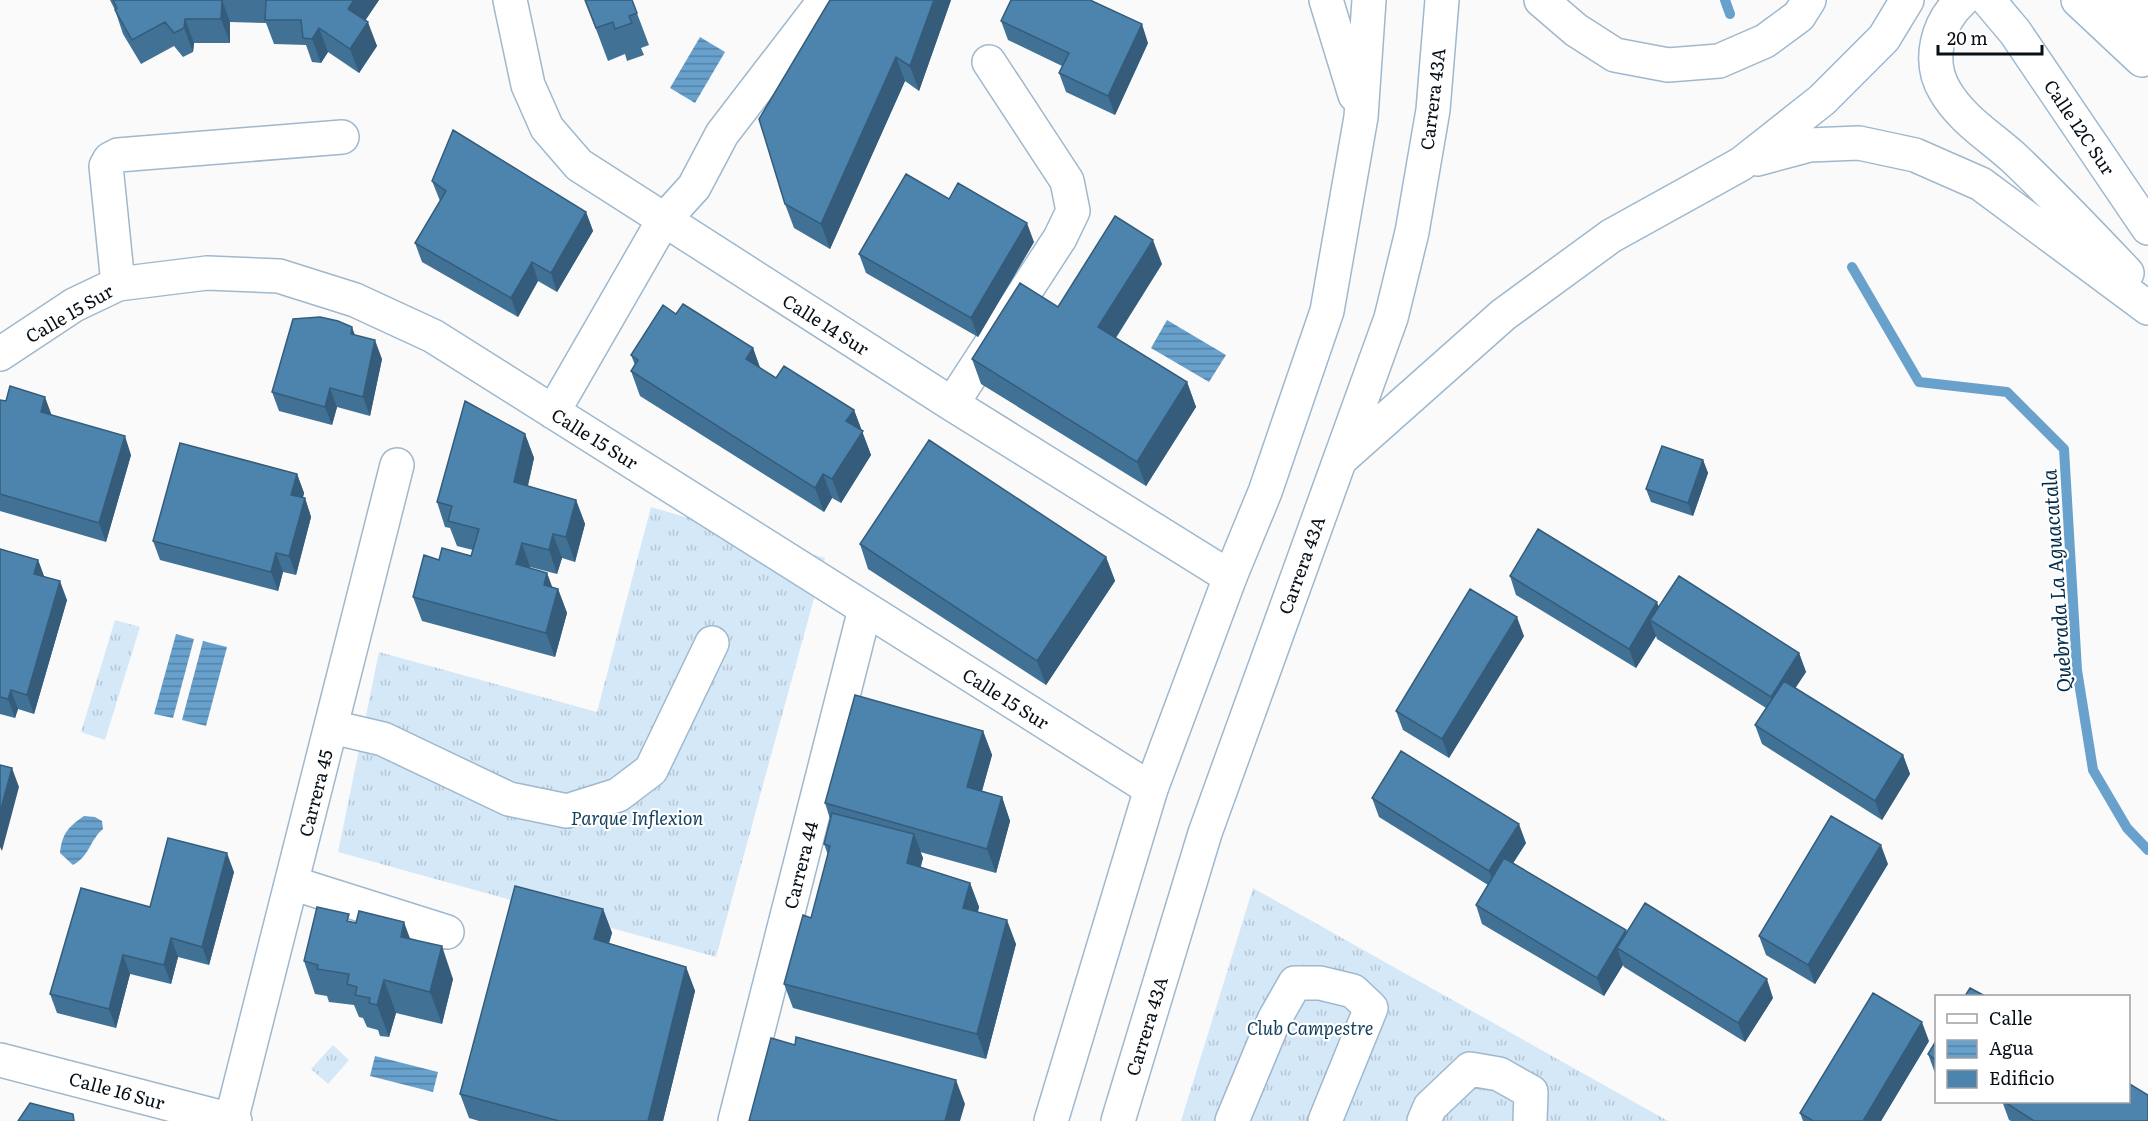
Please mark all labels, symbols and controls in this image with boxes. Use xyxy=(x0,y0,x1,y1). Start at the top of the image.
scale bar xyxy=(1938,18,2042,56)
text: 20 m xyxy=(1947,24,1988,51)
street label: Carrera 43A xyxy=(1412,46,1452,152)
street label: Calle 12C Sur xyxy=(2038,74,2122,181)
street label: Calle 15 Sur xyxy=(20,277,118,349)
street label: Calle 14 Sur xyxy=(777,287,875,362)
street label: Calle 15 Sur xyxy=(546,401,644,476)
water label: Quebrada La Aguacatala xyxy=(2032,468,2078,694)
street label: Carrera 43A xyxy=(1271,512,1331,618)
street label: Calle 15 Sur xyxy=(957,661,1055,736)
street label: Carrera 45 xyxy=(291,747,339,839)
park label: Parque Inflexion xyxy=(571,804,704,831)
street label: Carrera 44 xyxy=(776,818,824,912)
street label: Carrera 43A xyxy=(1118,973,1174,1079)
legend xyxy=(1935,995,2130,1103)
text: Calle xyxy=(1989,1004,2032,1031)
park label: Club Campestre xyxy=(1247,1014,1373,1041)
text: Agua xyxy=(1989,1034,2034,1061)
street label: Calle 16 Sur xyxy=(66,1064,168,1116)
text: Edificio xyxy=(1989,1064,2055,1091)

